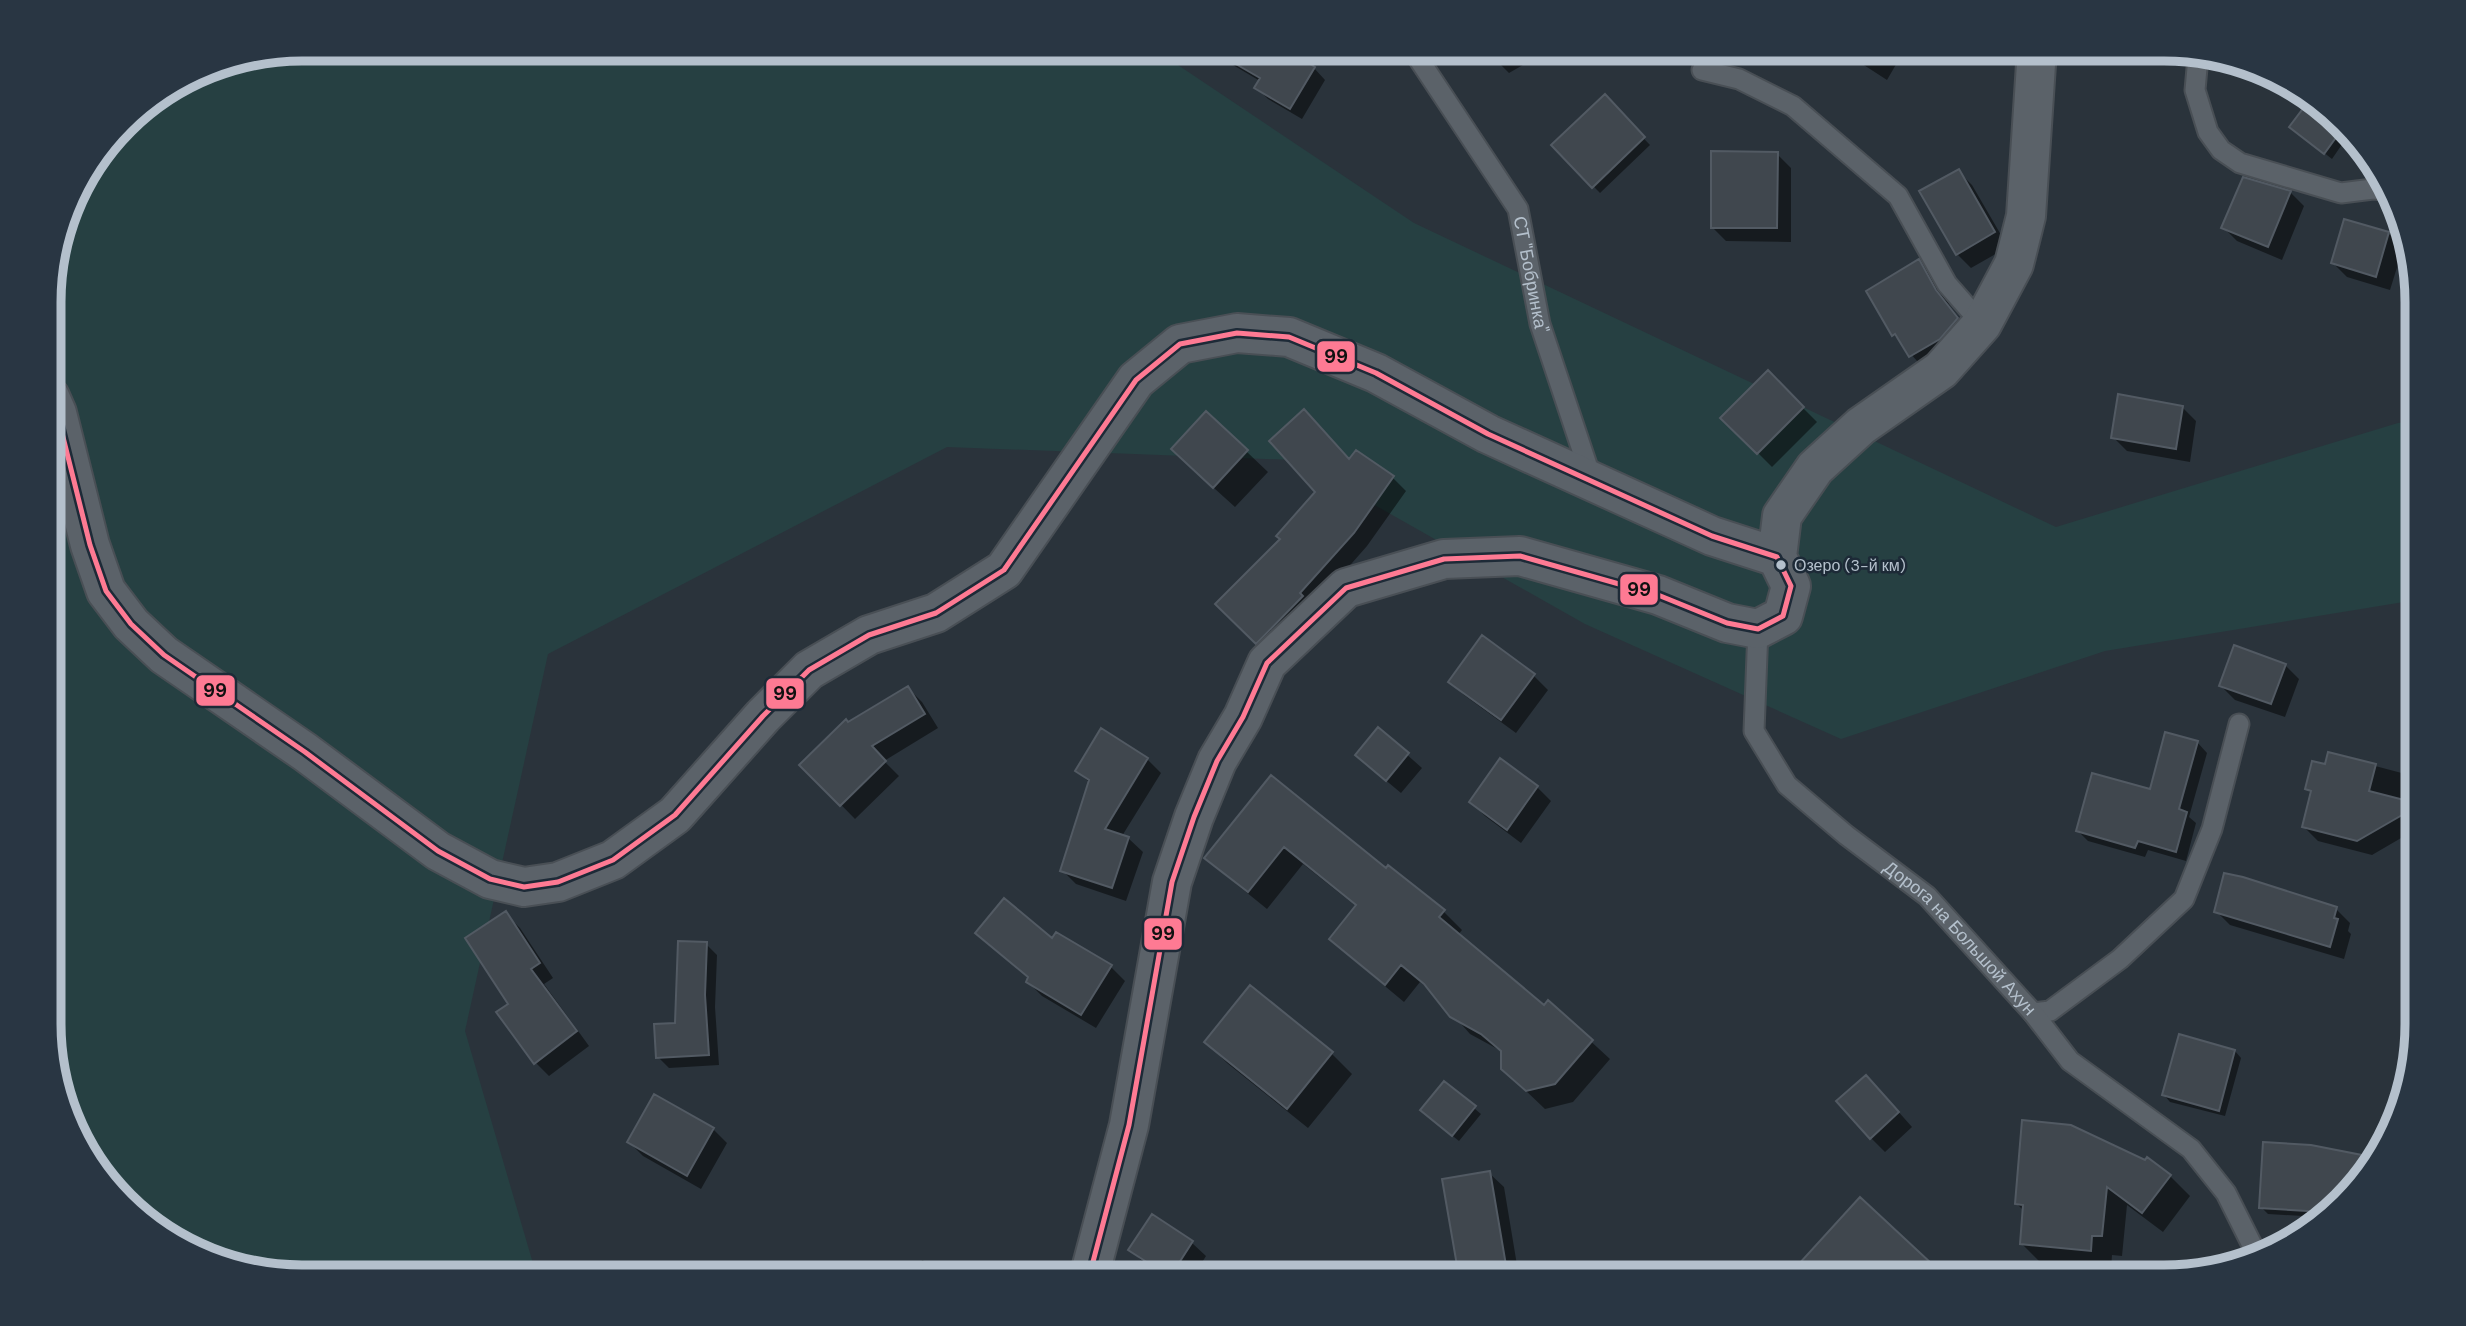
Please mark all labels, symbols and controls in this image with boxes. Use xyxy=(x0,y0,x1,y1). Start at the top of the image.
street label: СТ "Бобринка" xyxy=(1508,214,1554,337)
line badge: 99 xyxy=(1316,340,1356,373)
text: 99 xyxy=(1324,344,1348,369)
place label: Озеро (3-й км) xyxy=(1794,555,1906,576)
marker: Озеро (3-й км) xyxy=(1774,558,1788,572)
line badge: 99 xyxy=(1619,573,1659,606)
text: 99 xyxy=(1627,577,1651,602)
line badge: 99 xyxy=(195,674,236,707)
line badge: 99 xyxy=(765,677,805,710)
text: 99 xyxy=(203,678,227,703)
text: 99 xyxy=(773,681,797,706)
street label: Дорога на Большой Ахун xyxy=(1879,855,2042,1021)
line badge: 99 xyxy=(1143,917,1183,951)
text: 99 xyxy=(1151,921,1175,946)

